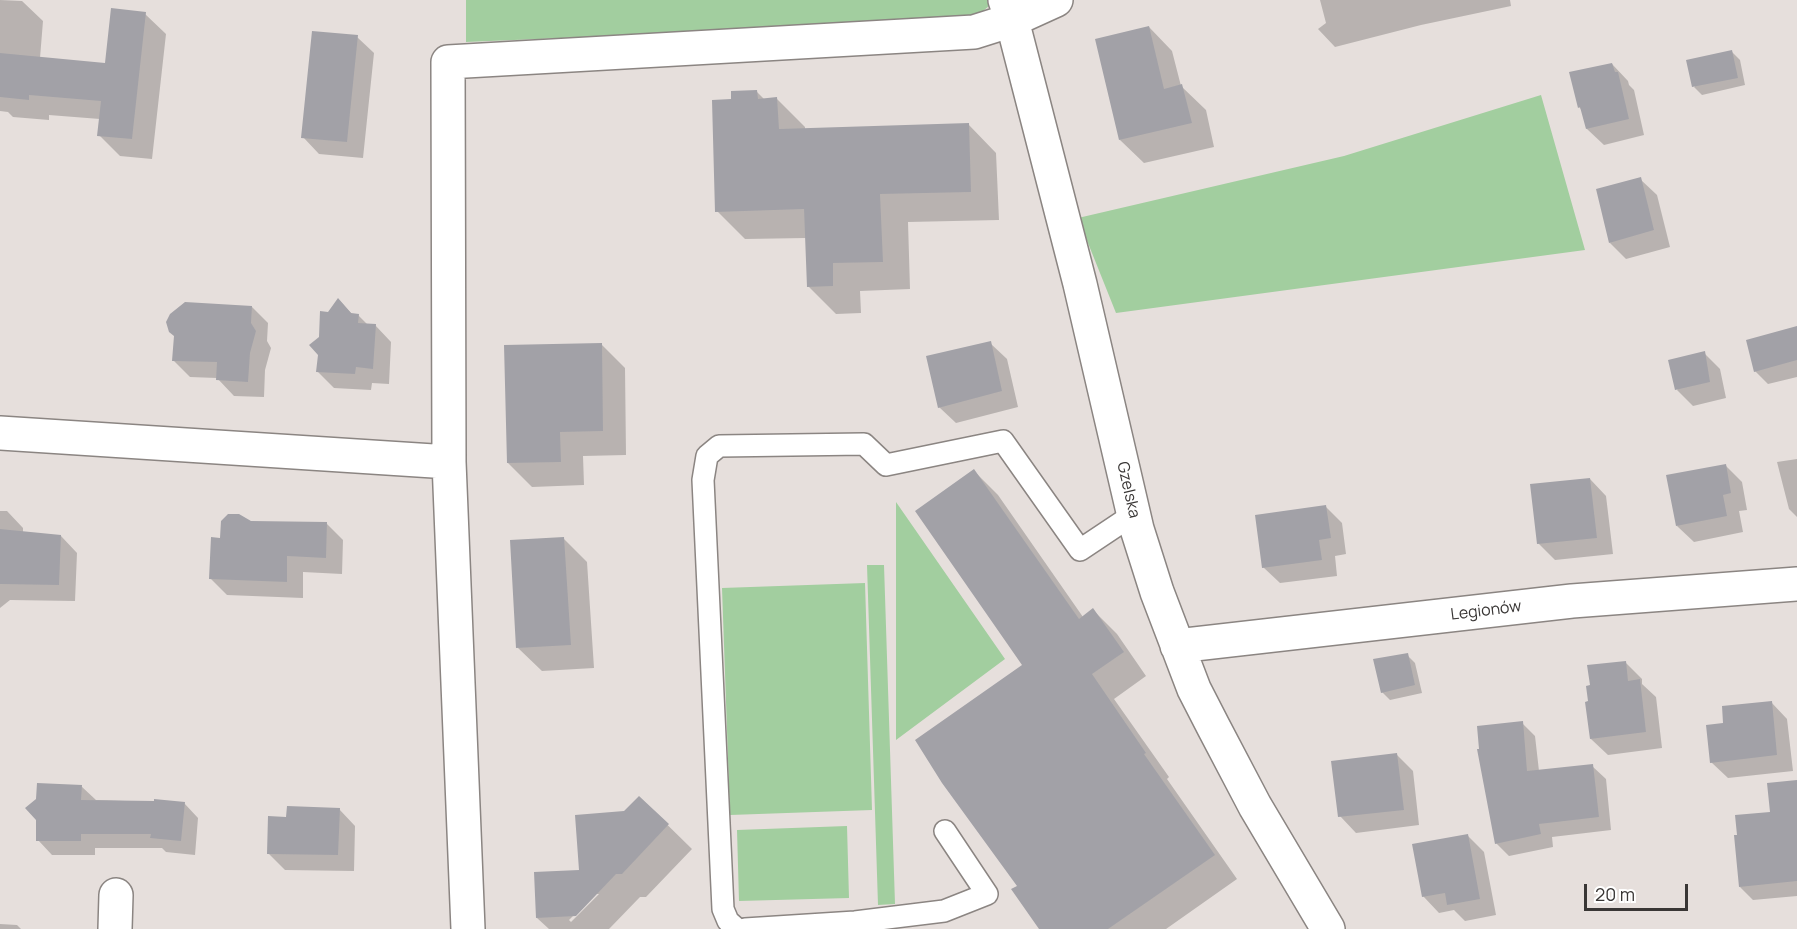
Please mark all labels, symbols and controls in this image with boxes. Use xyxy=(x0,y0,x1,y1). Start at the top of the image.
street label: Gzelska xyxy=(1112,460,1144,520)
street label: Legionów xyxy=(1450,597,1522,625)
scale bar xyxy=(1587,872,1690,910)
text: 20 m xyxy=(1595,882,1635,906)

